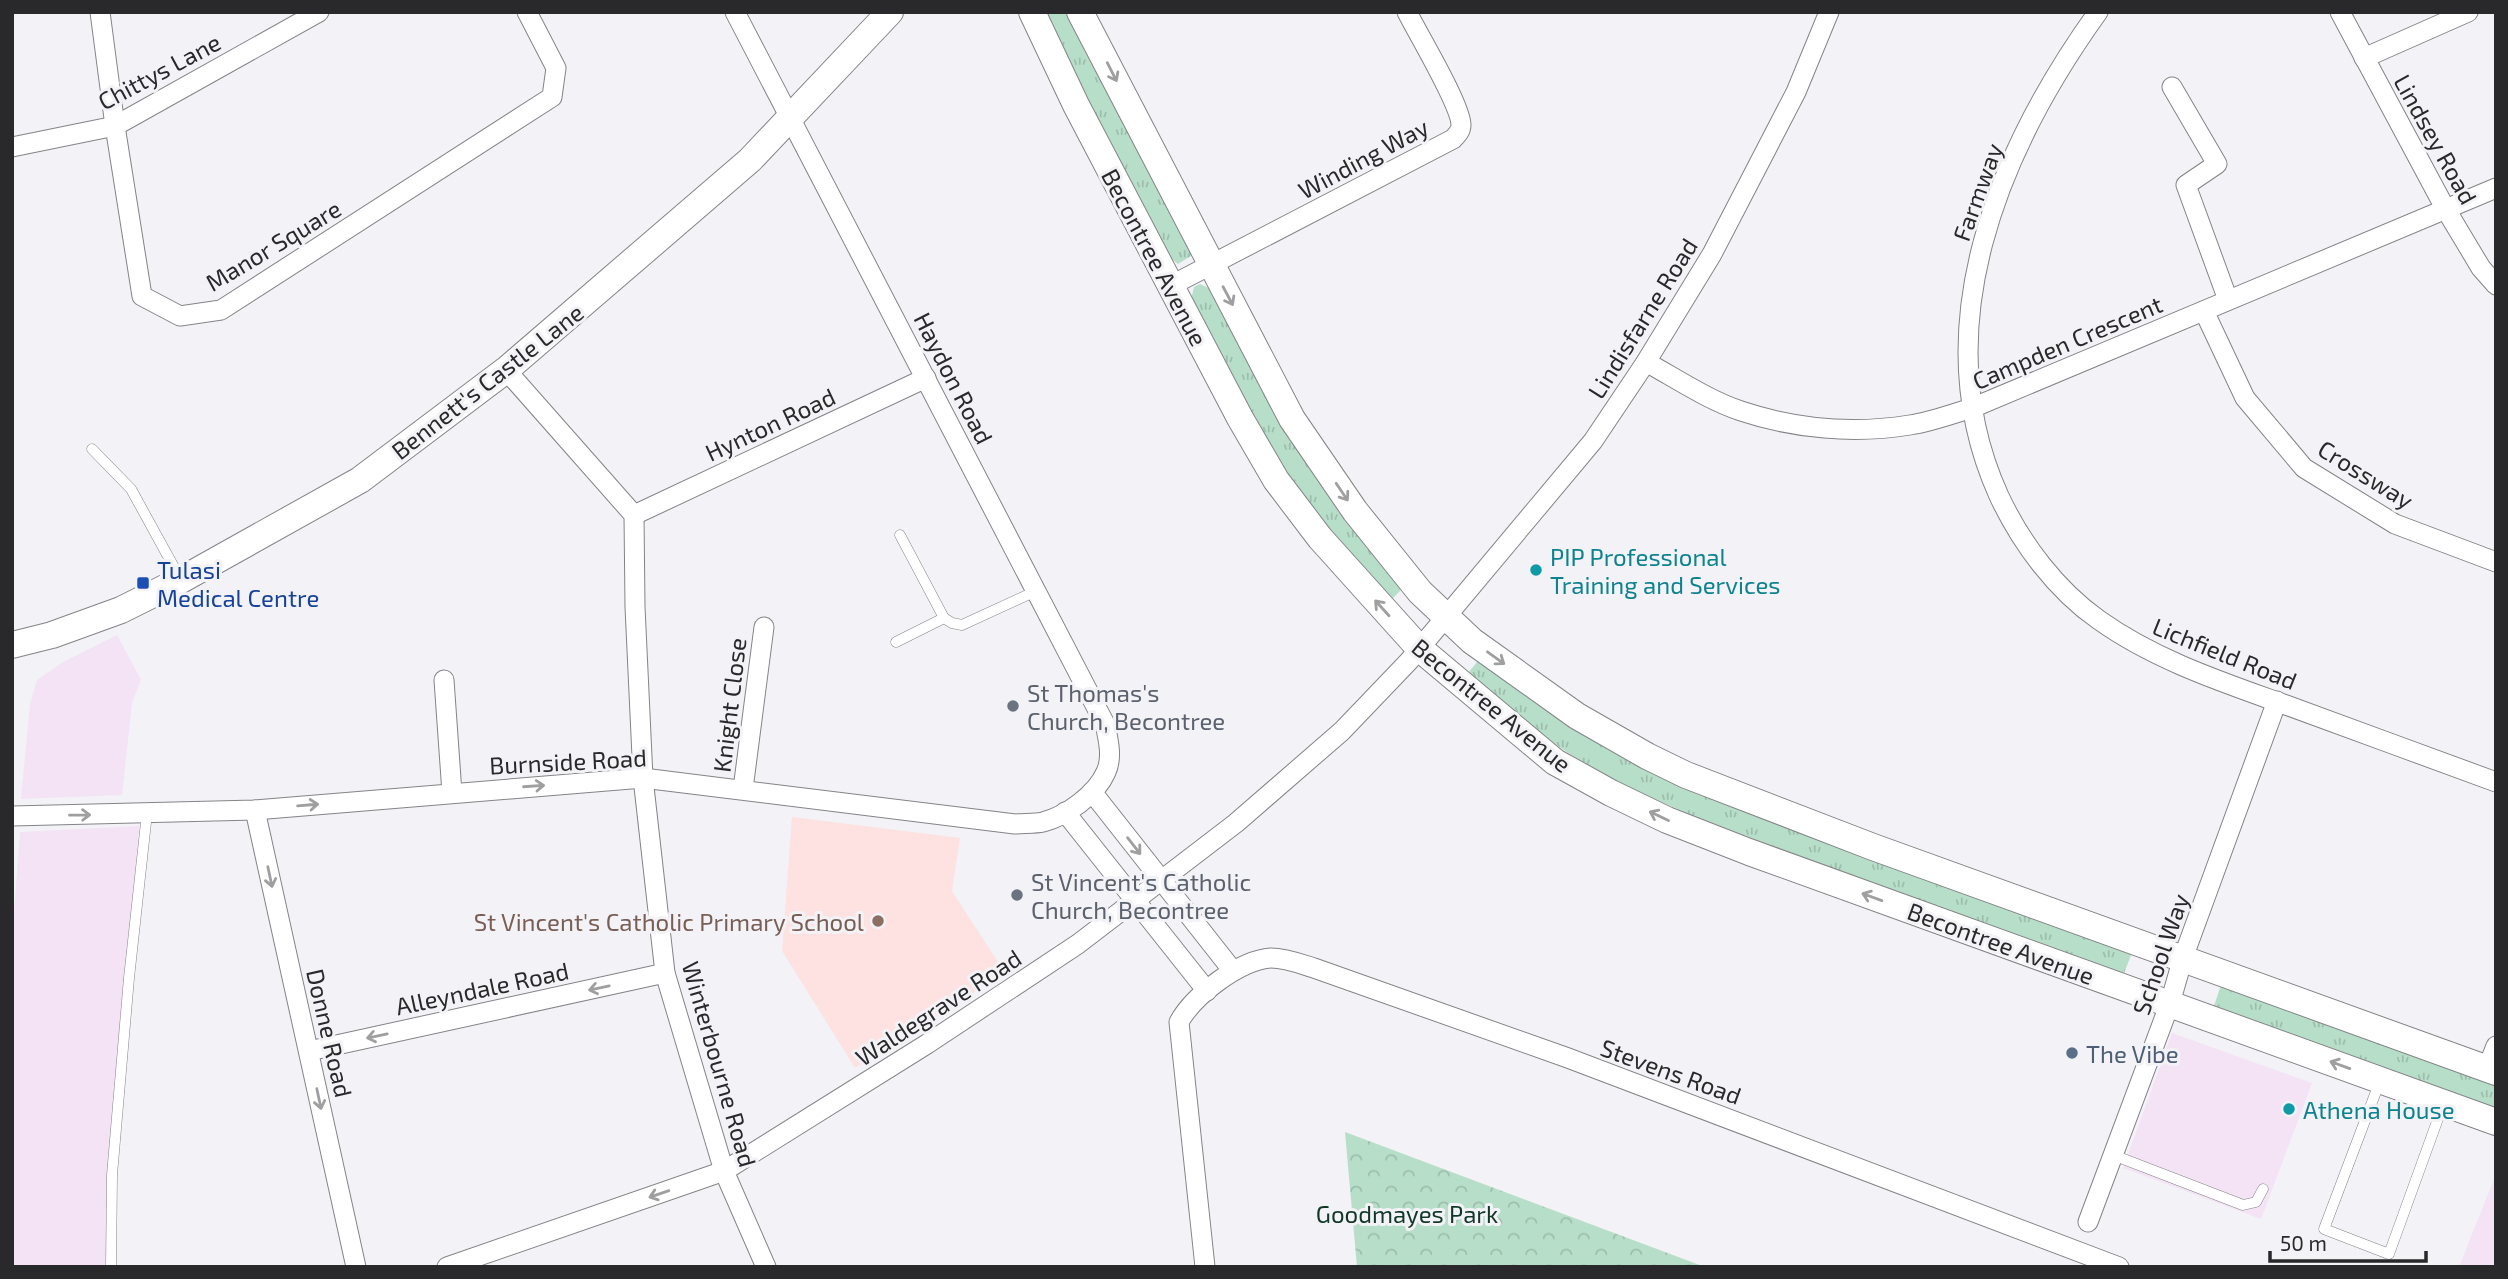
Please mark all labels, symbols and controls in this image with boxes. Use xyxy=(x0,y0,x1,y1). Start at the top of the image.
street label: Chittys Lane xyxy=(93,27,225,115)
one-way arrow xyxy=(1105,62,1119,82)
street label: Lindsey Road xyxy=(2388,69,2484,209)
street label: Winding Way xyxy=(1293,111,1433,204)
street label: Farmway xyxy=(1946,139,2008,245)
street label: Becontree Avenue xyxy=(1096,164,1214,350)
street label: Manor Square xyxy=(200,193,346,297)
street label: Lindisfarne Road xyxy=(1581,233,1703,403)
one-way arrow xyxy=(1222,285,1235,306)
street label: Campden Crescent xyxy=(1968,289,2166,395)
street label: Bennett's Castle Lane xyxy=(385,297,589,465)
street label: Haydon Road xyxy=(908,307,1000,449)
street label: Hynton Road xyxy=(700,381,840,467)
street label: Crossway xyxy=(2313,433,2419,515)
one-way arrow xyxy=(1335,482,1350,501)
place label: PIP Professional Training and Services xyxy=(1550,542,1781,599)
place label: Tulasi Medical Centre xyxy=(157,555,319,612)
marker: PIP Professional Training and Services xyxy=(1528,562,1544,578)
marker: Tulasi Medical Centre xyxy=(135,575,151,591)
one-way arrow xyxy=(1374,599,1390,617)
street label: Lichfield Road xyxy=(2149,611,2301,695)
street label: Becontree Avenue xyxy=(1407,632,1577,778)
street label: Knight Close xyxy=(706,636,752,774)
one-way arrow xyxy=(1486,651,1505,665)
place label: St Thomas's Church, Becontree xyxy=(1027,678,1225,735)
marker: St Thomas's Church, Becontree xyxy=(1005,698,1021,714)
street label: Burnside Road xyxy=(489,742,647,780)
one-way arrow xyxy=(523,779,545,792)
one-way arrow xyxy=(296,798,319,811)
one-way arrow xyxy=(69,808,92,821)
one-way arrow xyxy=(1649,809,1670,823)
one-way arrow xyxy=(1126,836,1142,854)
one-way arrow xyxy=(264,865,277,887)
place label: St Vincent's Catholic Church, Becontree xyxy=(1031,867,1251,924)
marker: St Vincent's Catholic Church, Becontree xyxy=(1009,887,1025,903)
street label: School Way xyxy=(2126,889,2194,1018)
one-way arrow xyxy=(1862,890,1884,902)
street label: Becontree Avenue xyxy=(1904,896,2098,990)
place label: St Vincent's Catholic Primary School xyxy=(474,907,864,936)
marker: St Vincent's Catholic Primary School xyxy=(870,913,886,929)
street label: Waldegrave Road xyxy=(850,943,1026,1071)
street label: Alleyndale Road xyxy=(393,955,571,1021)
street label: Winterbourne Road xyxy=(677,958,763,1170)
street label: Donne Road xyxy=(301,966,359,1100)
one-way arrow xyxy=(588,981,611,995)
one-way arrow xyxy=(366,1030,389,1044)
street label: Stevens Road xyxy=(1597,1032,1745,1110)
place label: The Vibe xyxy=(2086,1039,2179,1068)
marker: The Vibe xyxy=(2064,1045,2080,1061)
one-way arrow xyxy=(2329,1058,2351,1071)
one-way arrow xyxy=(313,1087,327,1110)
place label: Athena House xyxy=(2303,1095,2455,1124)
marker: Athena House xyxy=(2281,1101,2297,1117)
one-way arrow xyxy=(649,1189,671,1201)
park label: Goodmayes Park xyxy=(1316,1199,1498,1228)
scale bar xyxy=(2270,1220,2426,1264)
text: 50 m xyxy=(2280,1230,2327,1255)

